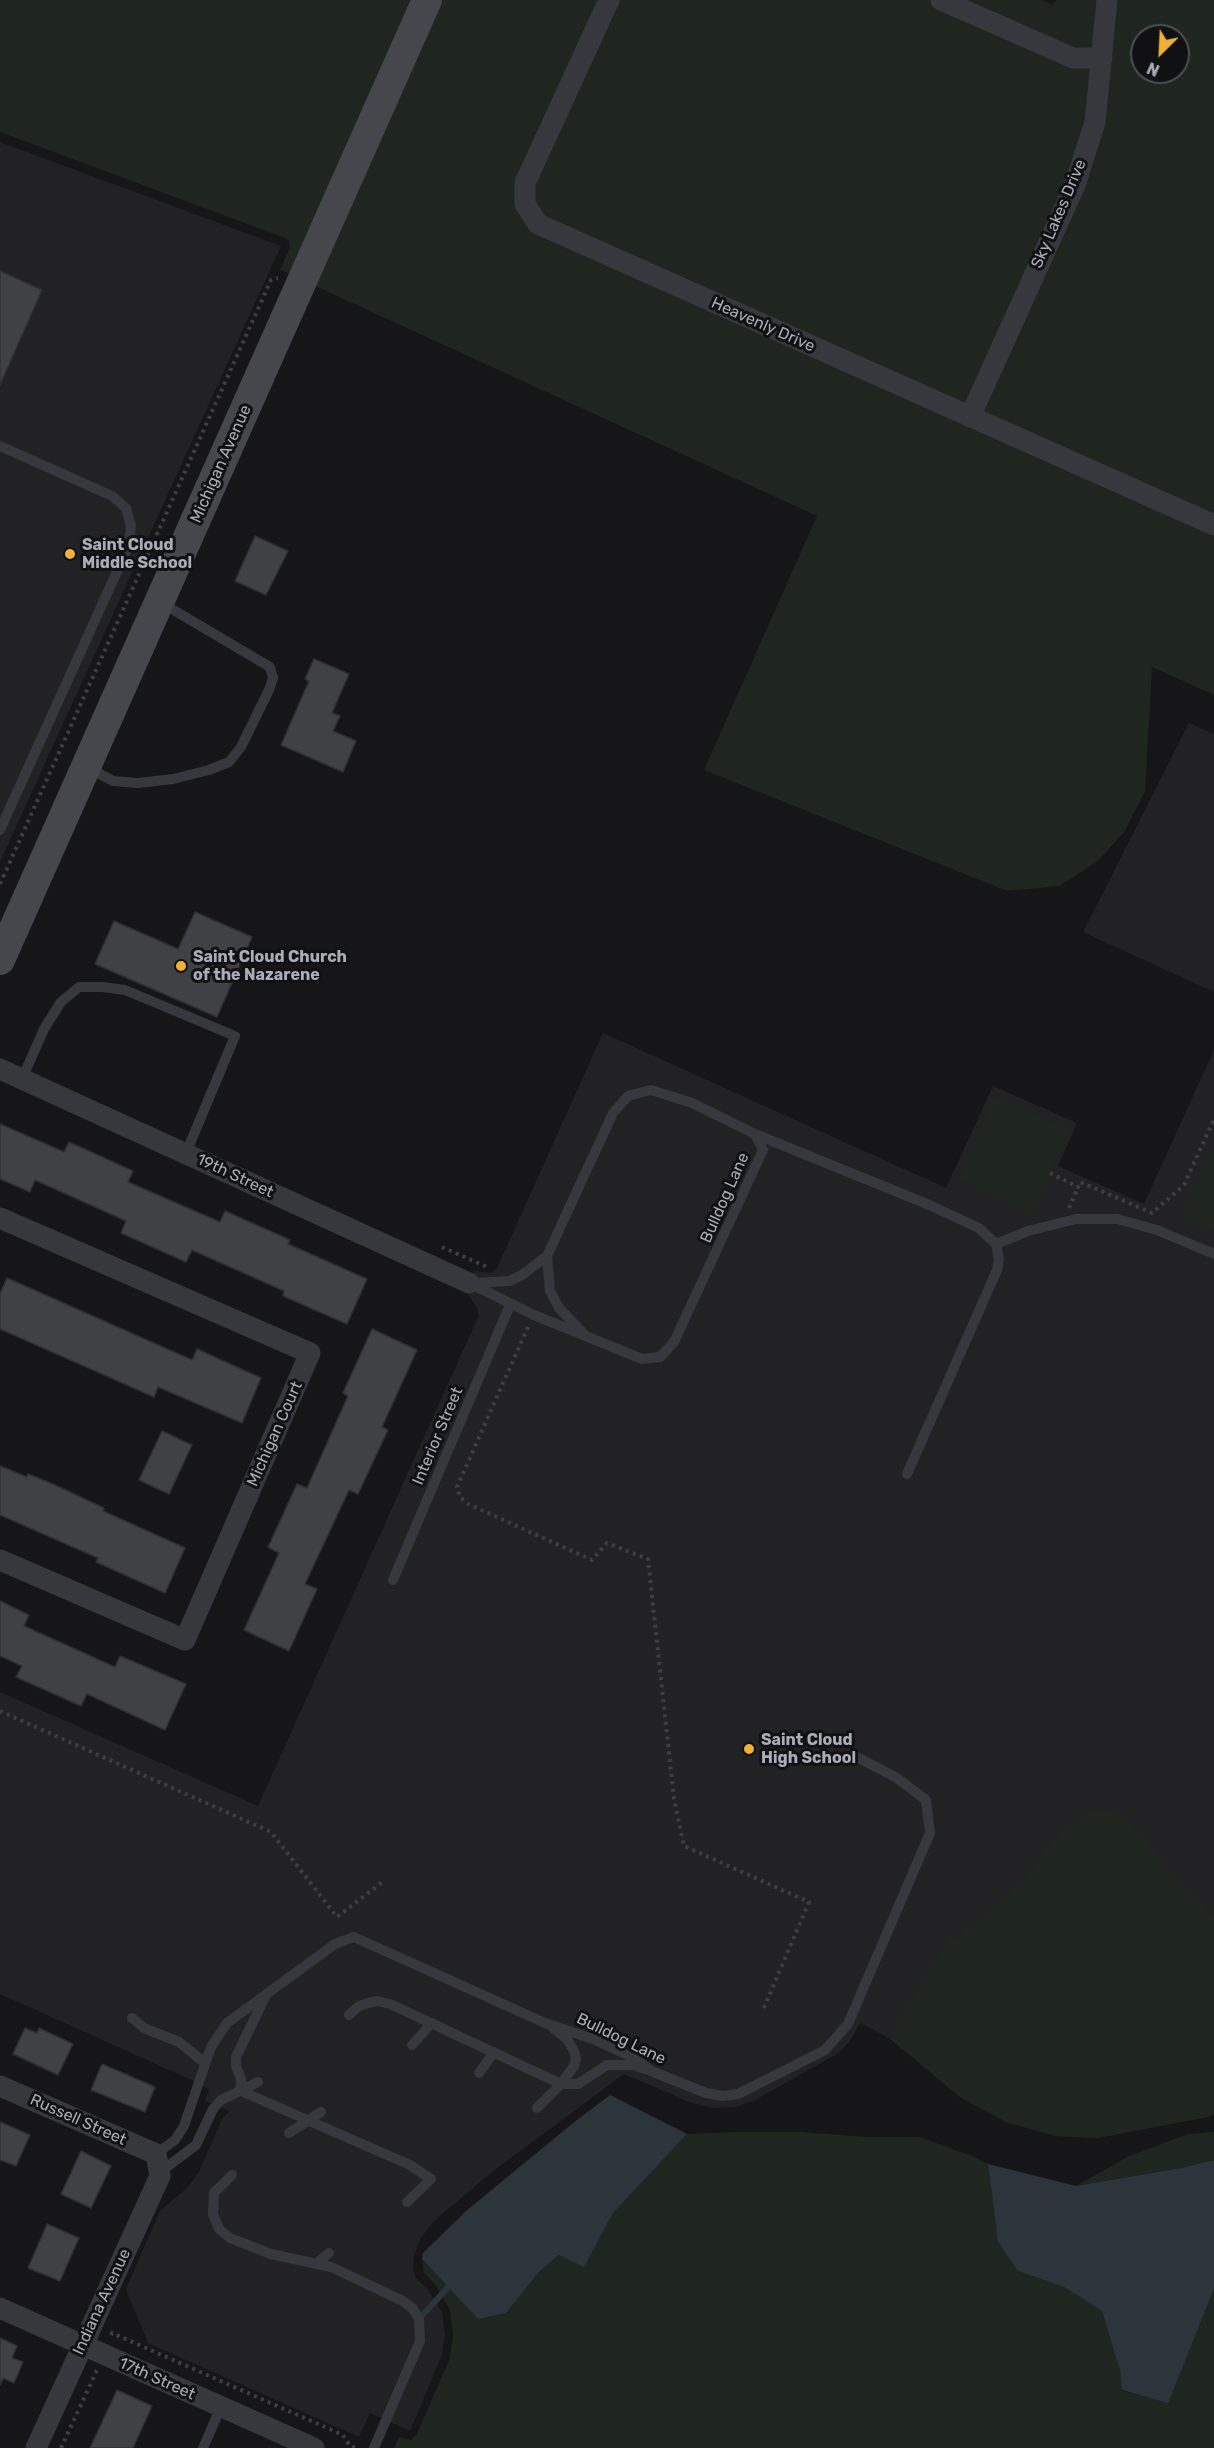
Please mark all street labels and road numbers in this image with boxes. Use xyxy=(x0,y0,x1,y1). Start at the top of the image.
street label: Sky Lakes Drive xyxy=(1027,157,1091,271)
street label: Heavenly Drive xyxy=(708,294,818,356)
street label: Michigan Avenue xyxy=(186,402,256,526)
street label: 19th Street xyxy=(194,1150,276,1202)
street label: Bulldog Lane xyxy=(697,1150,753,1246)
street label: Michigan Court xyxy=(243,1379,307,1489)
street label: Interior Street xyxy=(409,1384,467,1488)
street label: Bulldog Lane xyxy=(573,2009,669,2069)
street label: Russell Street xyxy=(27,2090,129,2150)
street label: Indiana Avenue xyxy=(69,2246,135,2358)
street label: 17th Street xyxy=(116,2354,198,2404)

